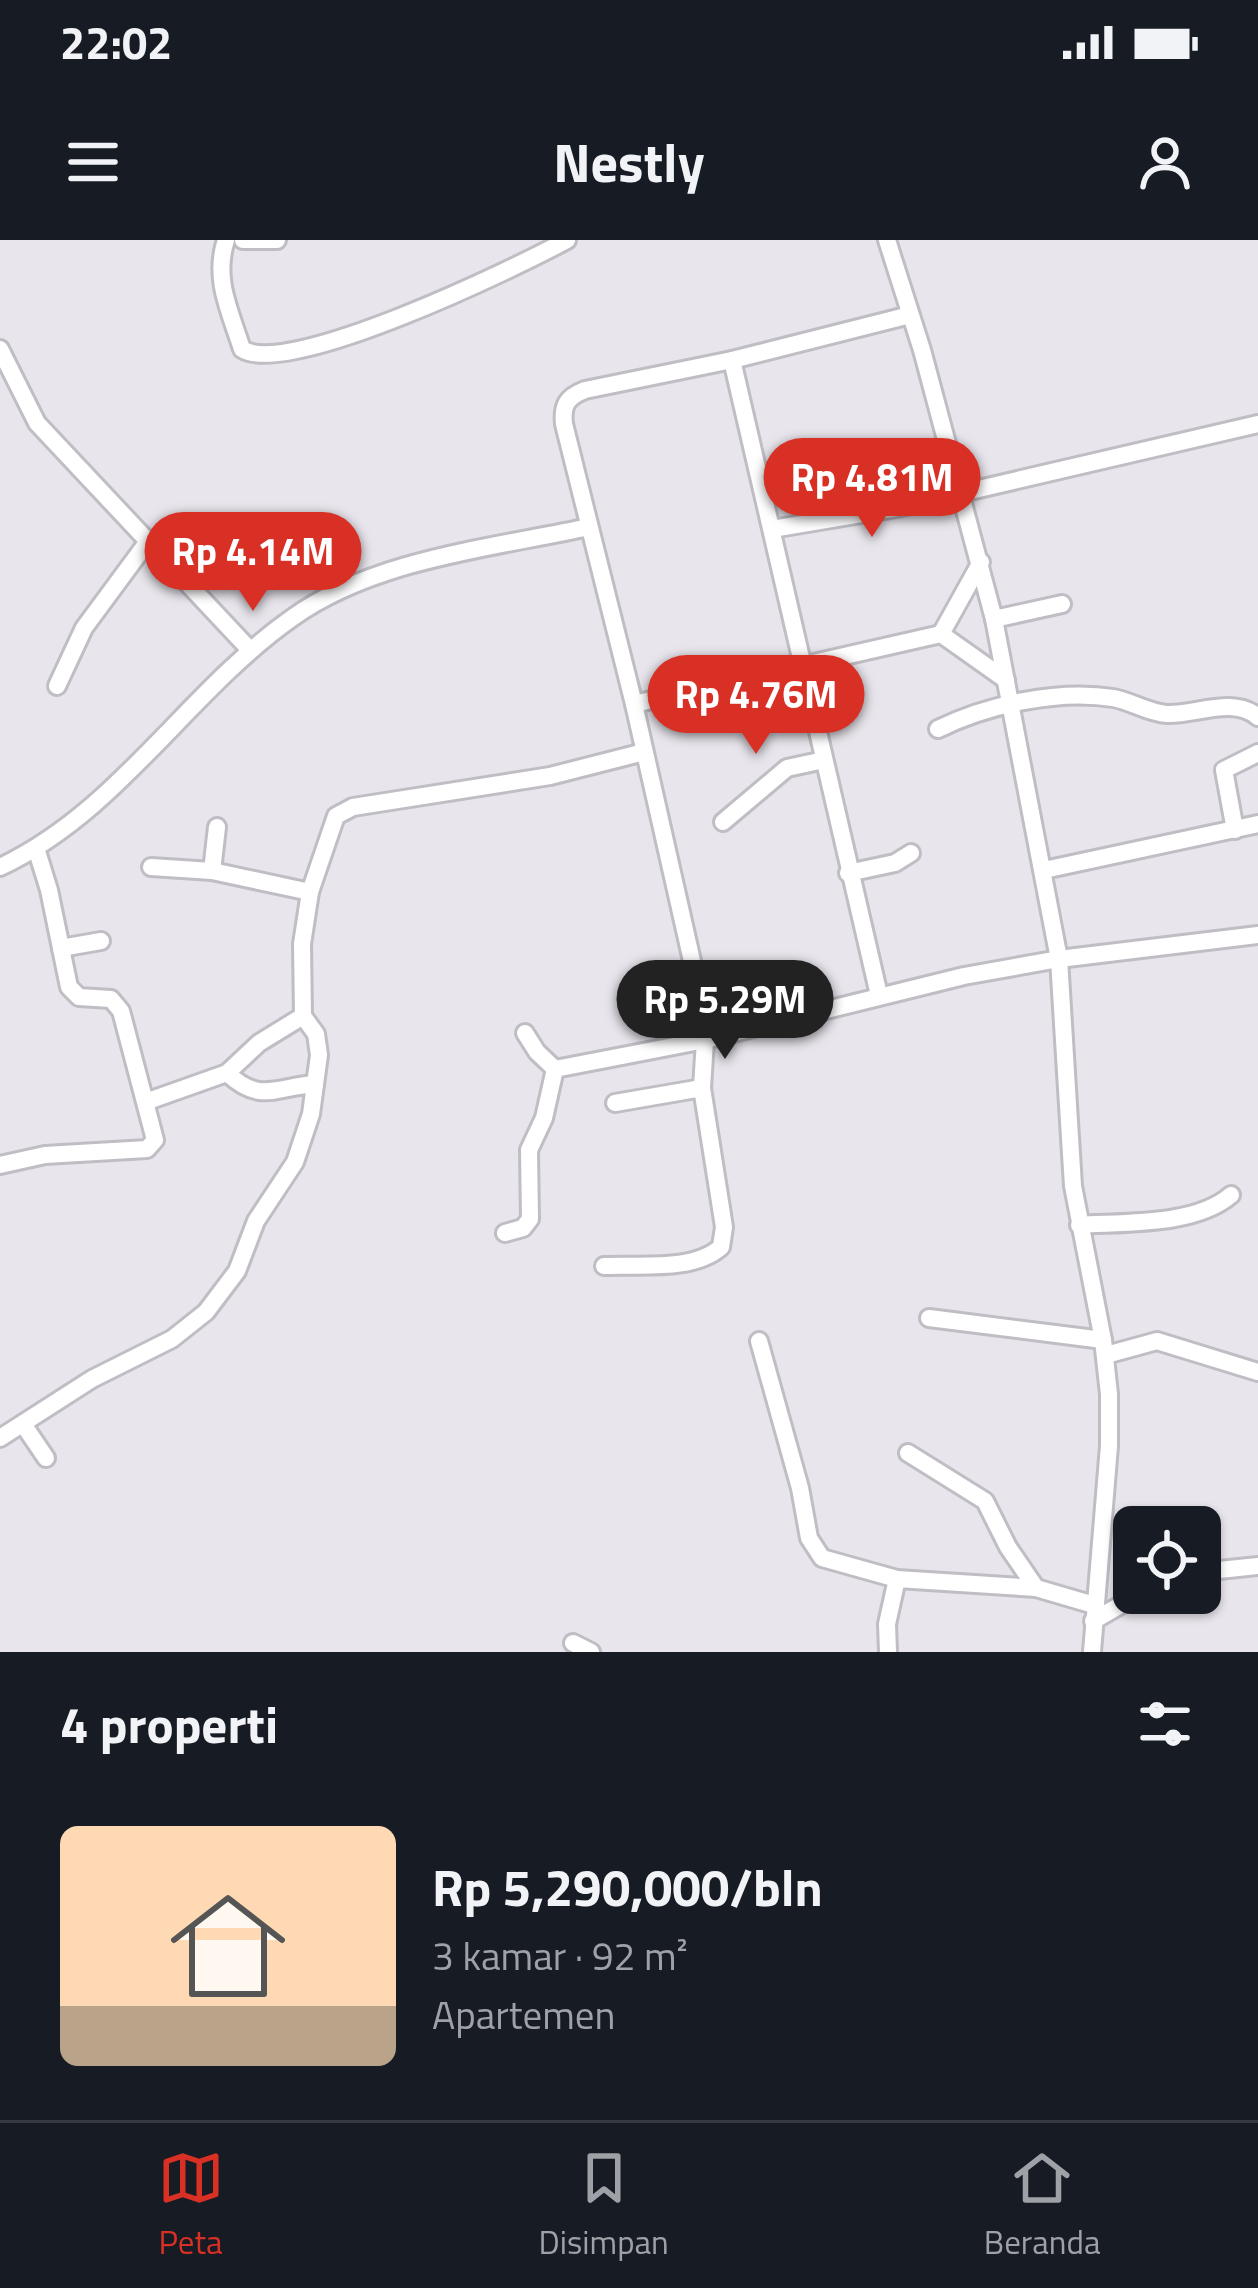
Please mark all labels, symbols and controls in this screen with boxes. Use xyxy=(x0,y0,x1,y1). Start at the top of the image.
text: 22:02 xyxy=(60,8,172,76)
text: Nestly xyxy=(553,121,705,203)
icon: menu xyxy=(60,129,126,195)
icon: person xyxy=(1132,129,1198,195)
pin: Rp 4.81M xyxy=(748,438,996,540)
text: Rp 4.81M xyxy=(791,447,953,506)
pin: Rp 4.14M xyxy=(129,512,377,614)
text: Rp 4.14M xyxy=(172,521,334,580)
pin: Rp 4.76M xyxy=(632,655,880,757)
text: Rp 4.76M xyxy=(675,664,837,723)
pin: Rp 5.29M xyxy=(601,960,849,1062)
text: Rp 5.29M xyxy=(644,969,806,1028)
map controls xyxy=(1113,1506,1221,1614)
button: locate xyxy=(1113,1506,1221,1614)
text: 4 properti xyxy=(60,1685,278,1763)
icon: filters xyxy=(1132,1691,1198,1757)
text: Rp 5,290,000/bln xyxy=(432,1848,823,1926)
icon: home xyxy=(156,1874,300,2018)
text: 3 kamar · 92 m² xyxy=(432,1926,688,1985)
text: Apartemen xyxy=(432,1985,615,2044)
tab: Peta xyxy=(158,2145,224,2267)
tab: Disimpan xyxy=(539,2145,669,2267)
tab: Beranda xyxy=(984,2145,1100,2267)

